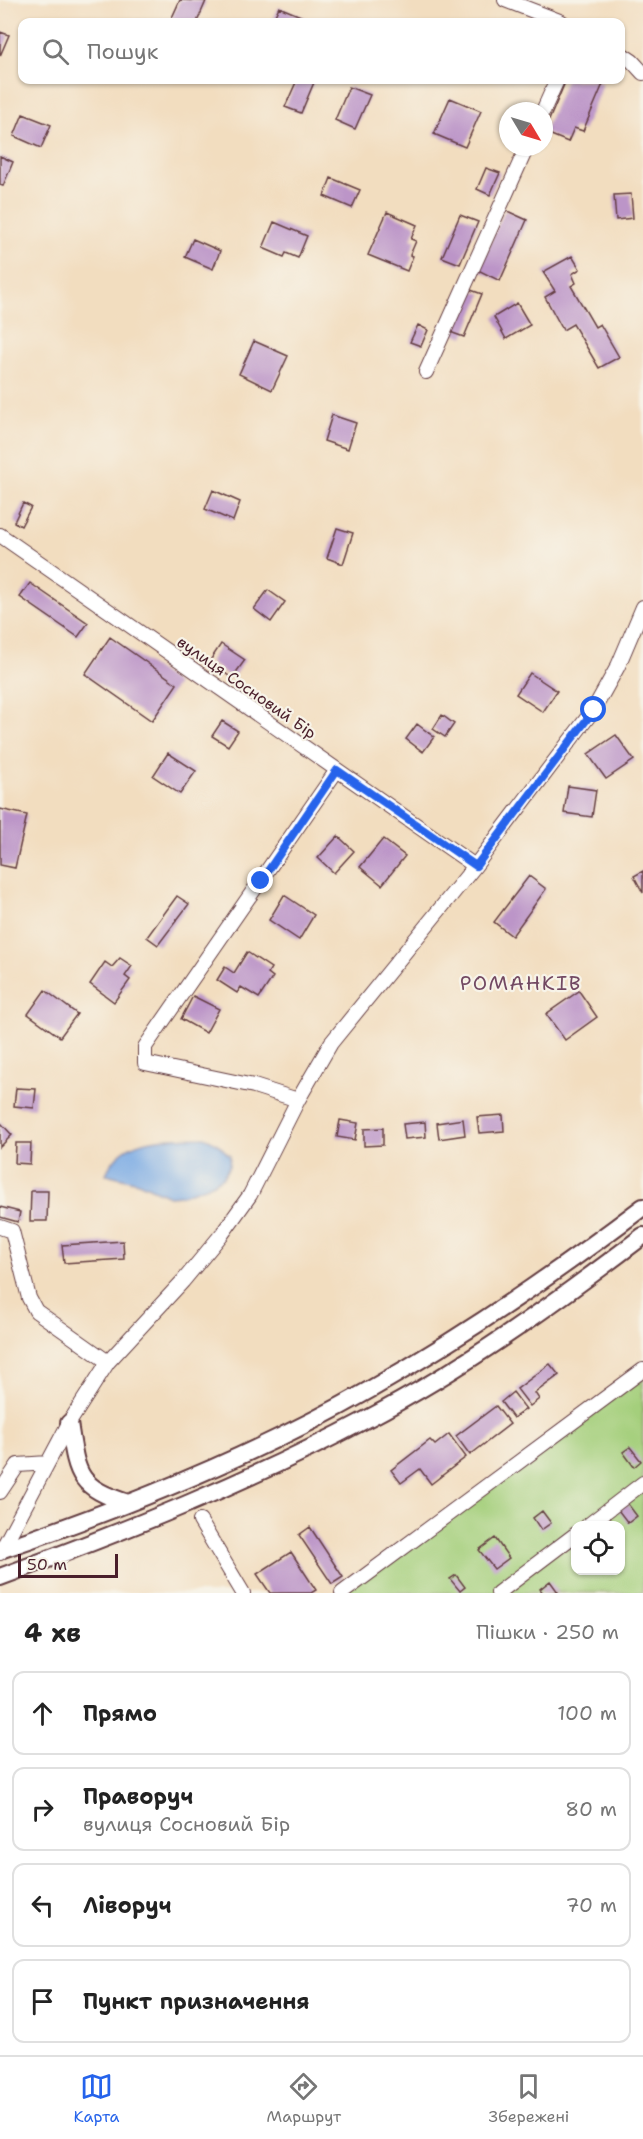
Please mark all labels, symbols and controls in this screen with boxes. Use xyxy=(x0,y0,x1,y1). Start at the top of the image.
search box xyxy=(18,18,625,84)
icon: search xyxy=(39,35,72,68)
text: Пошук xyxy=(87,37,158,66)
north arrow xyxy=(499,102,553,156)
street label: вулиця Сосновий Бір xyxy=(173,631,321,744)
route start xyxy=(580,696,606,722)
route end xyxy=(247,867,273,893)
district label: РОМАНКІВ xyxy=(460,970,582,996)
map controls xyxy=(571,1521,625,1575)
button: locate xyxy=(571,1521,625,1575)
scale bar xyxy=(18,1551,118,1578)
text: 50 m xyxy=(27,1554,67,1575)
text: 4 хв xyxy=(24,1615,81,1650)
text: Пішки · 250 m xyxy=(476,1619,619,1645)
icon: ahead xyxy=(26,1697,59,1730)
text: Прямо xyxy=(83,1699,157,1728)
text: 100 m xyxy=(557,1700,617,1726)
text: Праворуч xyxy=(83,1782,193,1811)
icon: right xyxy=(26,1793,59,1826)
text: 80 m xyxy=(565,1796,617,1822)
text: вулиця Сосновий Бір xyxy=(83,1811,290,1837)
icon: left xyxy=(26,1889,59,1922)
text: Ліворуч xyxy=(83,1891,171,1920)
text: 70 m xyxy=(565,1892,617,1918)
icon: arrive xyxy=(26,1985,59,2018)
text: Пункт призначення xyxy=(83,1987,310,2016)
tab: Карта xyxy=(74,2070,119,2127)
tab: Маршрут xyxy=(267,2070,341,2127)
tab: Збережені xyxy=(488,2070,569,2127)

